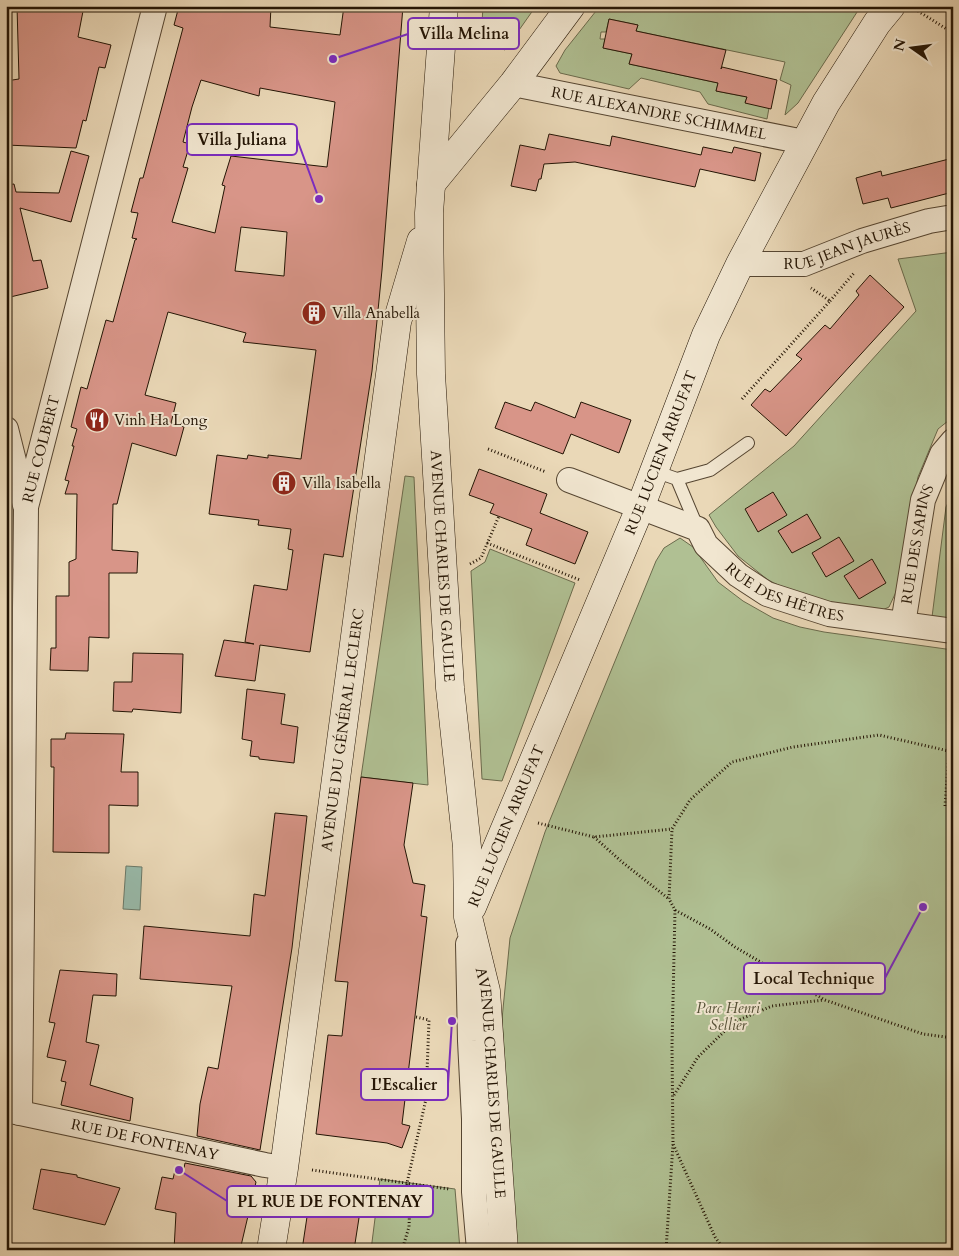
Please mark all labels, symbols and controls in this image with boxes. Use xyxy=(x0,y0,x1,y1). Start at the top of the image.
callout: Villa Melina xyxy=(408,18,519,49)
north arrow xyxy=(886,22,936,72)
text: Villa Melina xyxy=(419,23,509,45)
text: N xyxy=(889,37,911,53)
street label: RUE ALEXANDRE SCHIMMEL xyxy=(550,82,770,145)
callout: Villa Juliana xyxy=(187,124,297,155)
text: Villa Juliana xyxy=(197,129,287,151)
street label: RUE JEAN JAURÈS xyxy=(784,217,913,274)
building icon: Villa Anabella xyxy=(301,300,327,326)
place label: Villa Anabella xyxy=(332,303,421,323)
street label: RUE LUCIEN ARRUFAT xyxy=(620,368,701,538)
street label: RUE COLBERT xyxy=(18,393,64,505)
restaurant icon: Vinh Ha Long xyxy=(84,407,110,433)
place label: Vinh Ha Long xyxy=(114,410,208,430)
street label: AVENUE CHARLES DE GAULLE xyxy=(426,450,460,682)
building icon: Villa Isabella xyxy=(271,470,297,496)
place label: Villa Isabella xyxy=(302,473,381,493)
street label: RUE DES SAPINS xyxy=(896,481,938,606)
street label: RUE DES HÊTRES xyxy=(721,558,845,626)
street label: AVENUE DU GÉNÉRAL LECLERC xyxy=(316,607,369,853)
street label: RUE LUCIEN ARRUFAT xyxy=(463,742,549,910)
callout: Local Technique xyxy=(744,963,885,994)
street label: AVENUE CHARLES DE GAULLE xyxy=(471,965,510,1199)
text: Local Technique xyxy=(753,968,875,990)
park label: Parc Henri Sellier xyxy=(696,998,761,1035)
callout: L'Escalier xyxy=(361,1069,448,1100)
text: L'Escalier xyxy=(371,1074,438,1096)
street label: RUE DE FONTENAY xyxy=(69,1114,221,1165)
callout: PL RUE DE FONTENAY xyxy=(227,1186,433,1217)
text: PL RUE DE FONTENAY xyxy=(237,1191,423,1213)

